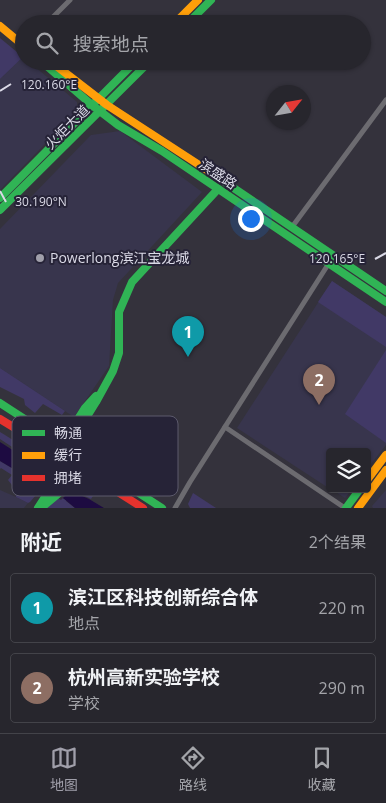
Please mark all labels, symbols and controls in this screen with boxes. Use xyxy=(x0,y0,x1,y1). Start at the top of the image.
search box xyxy=(15,15,371,70)
icon: search xyxy=(33,29,61,57)
text: 搜索地点 xyxy=(73,31,149,57)
text: 120.160°E xyxy=(21,76,77,93)
north arrow xyxy=(266,85,311,130)
street label: 火炬大道 xyxy=(40,100,93,153)
street label: 滨盛路 xyxy=(196,154,241,193)
text: 30.190°N xyxy=(15,193,67,210)
your location xyxy=(238,206,264,232)
place label: Powerlong滨江宝龙城 xyxy=(50,248,189,267)
text: 120.165°E xyxy=(309,250,365,267)
marker: Powerlong滨江宝龙城 xyxy=(34,252,46,264)
pin: 1 xyxy=(172,316,204,357)
pin: 2 xyxy=(303,364,335,405)
legend xyxy=(12,416,178,496)
text: 畅通 xyxy=(54,423,82,442)
text: 缓行 xyxy=(54,445,82,464)
map controls xyxy=(326,448,371,493)
button: layers xyxy=(326,448,371,493)
text: 拥堵 xyxy=(54,468,82,487)
text: 附近 xyxy=(20,528,62,556)
text: 2个结果 xyxy=(309,531,366,553)
text: 滨江区科技创新综合体 xyxy=(68,584,258,610)
text: 1 xyxy=(32,597,42,619)
text: 220 m xyxy=(319,597,365,619)
text: 地点 xyxy=(68,612,100,634)
text: 杭州高新实验学校 xyxy=(68,664,220,690)
text: 2 xyxy=(32,677,42,699)
text: 290 m xyxy=(319,677,365,699)
text: 学校 xyxy=(68,692,100,714)
tab: 地图 xyxy=(50,744,78,794)
tab: 路线 xyxy=(179,744,207,794)
tab: 收藏 xyxy=(308,744,336,794)

